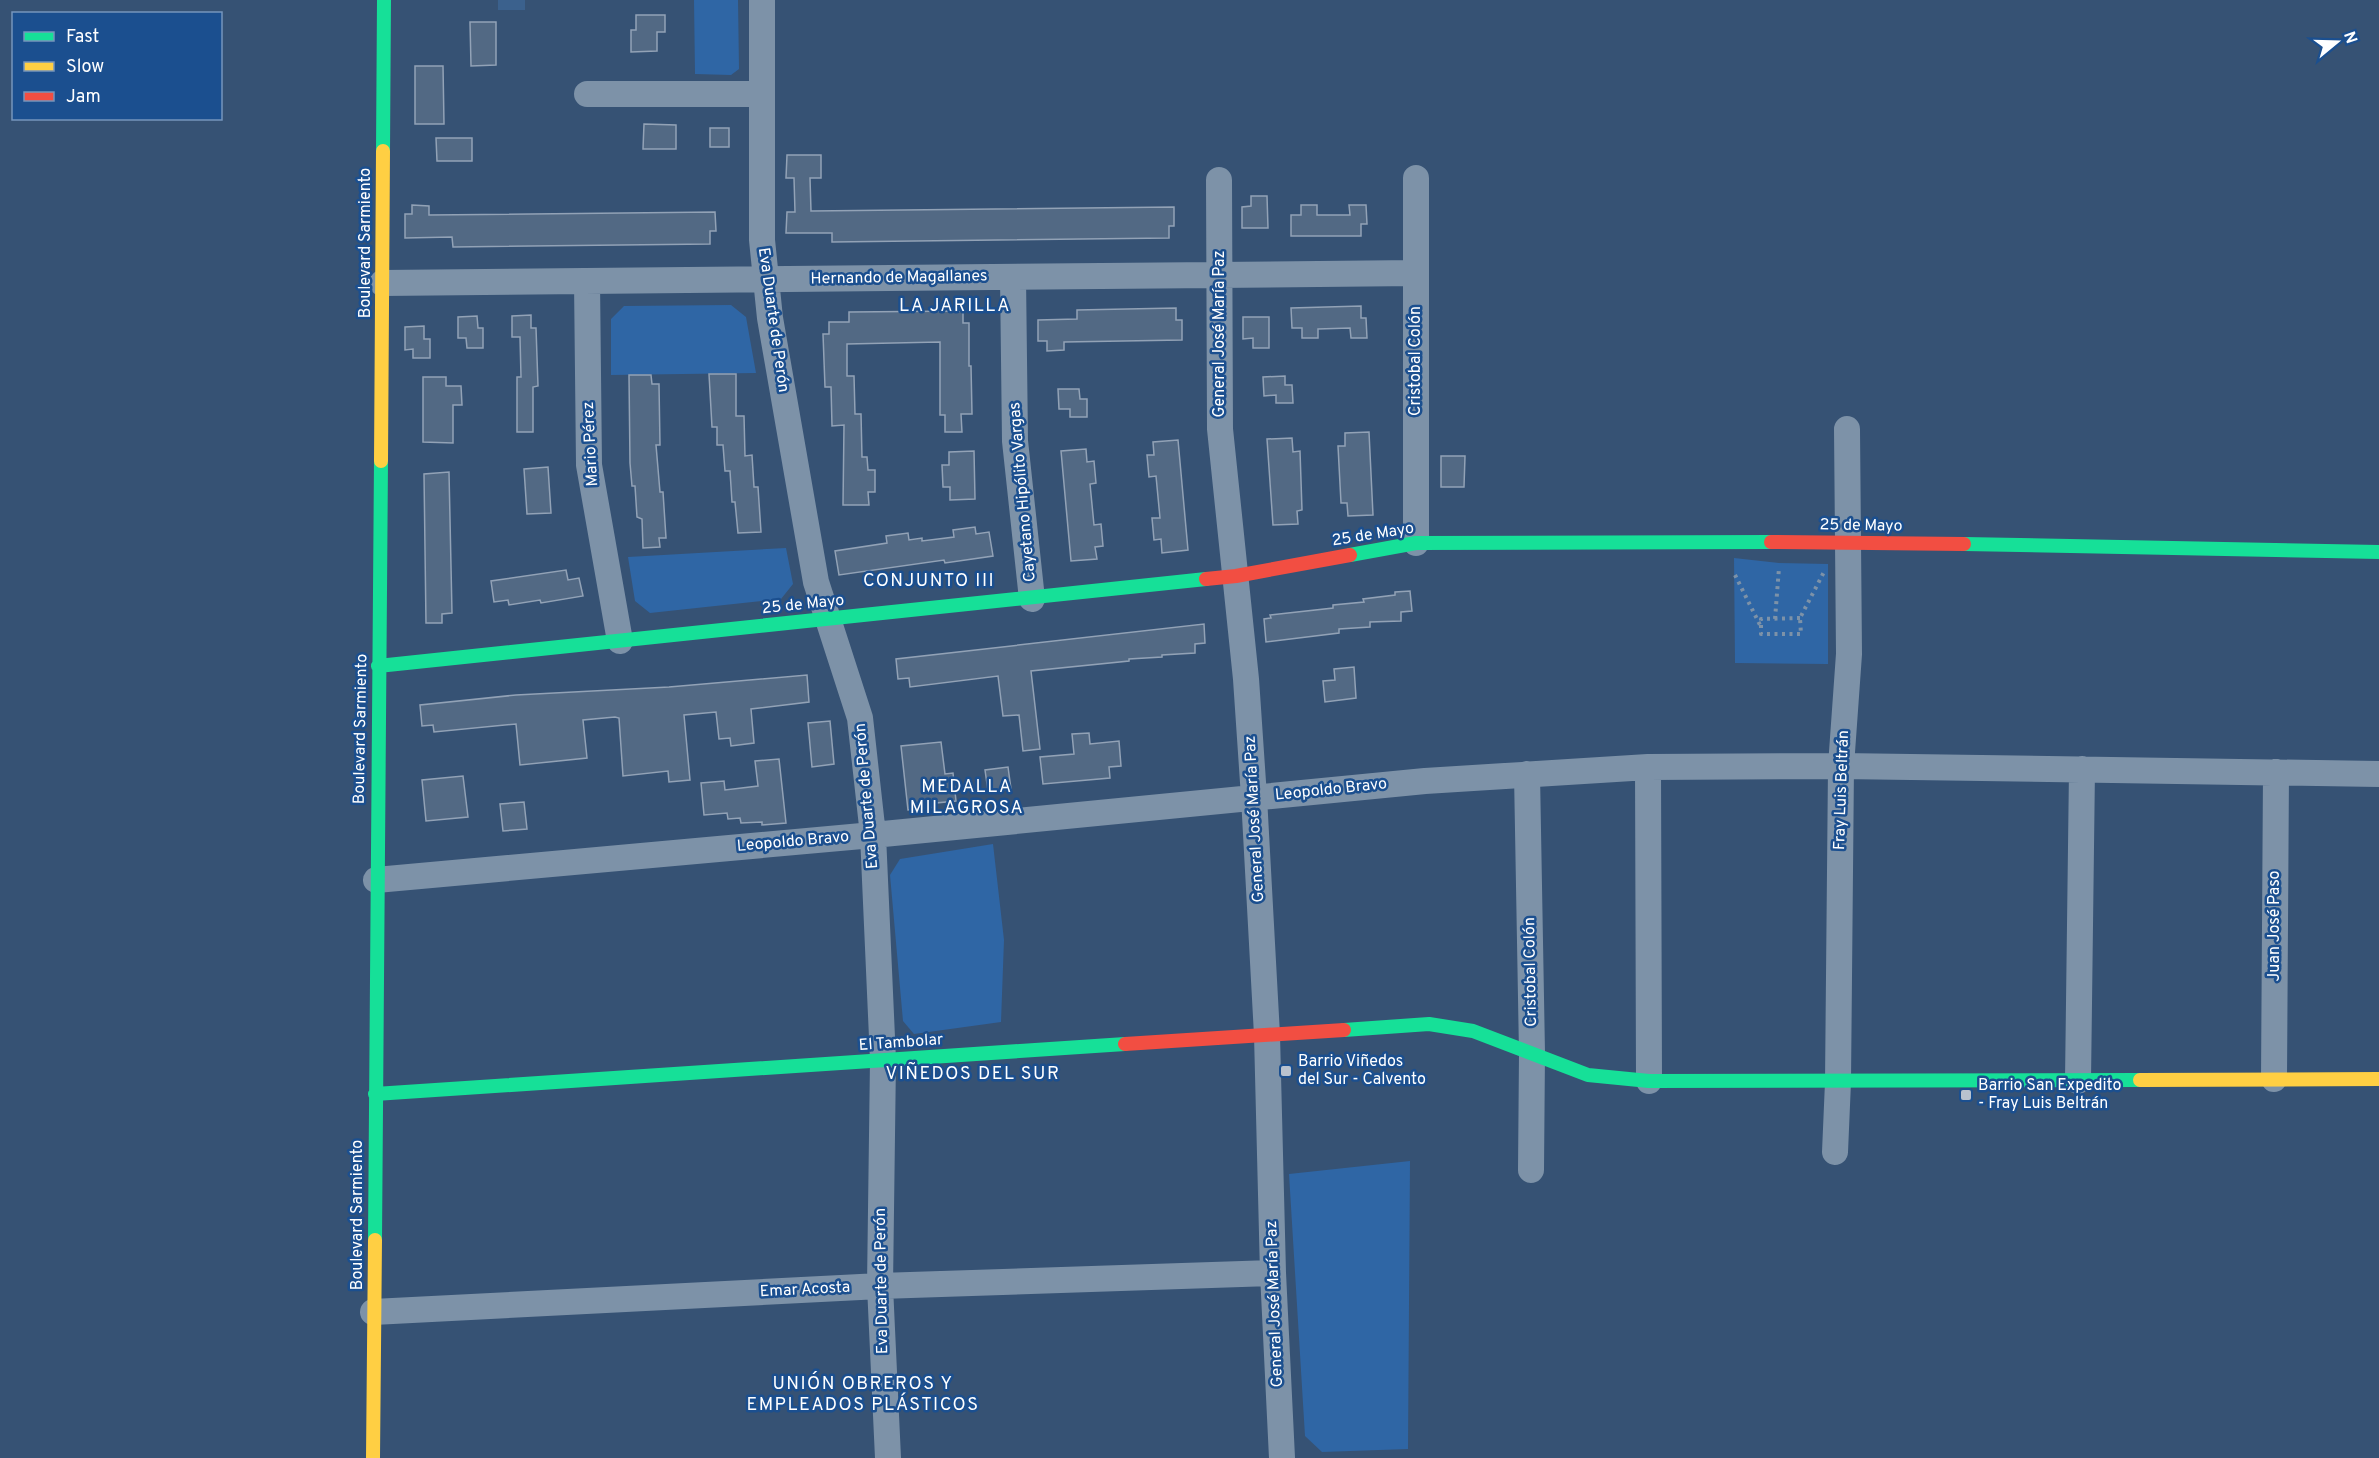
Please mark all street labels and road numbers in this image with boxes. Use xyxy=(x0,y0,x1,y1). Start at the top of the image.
street label: Boulevard Sarmiento xyxy=(356,168,376,318)
street label: Eva Duarte de Perón xyxy=(753,246,793,394)
street label: General José María Paz xyxy=(1210,250,1230,418)
street label: Hernando de Magallanes xyxy=(810,266,988,290)
street label: Cristobal Colón xyxy=(1406,306,1426,416)
street label: Mario Pérez xyxy=(579,401,603,487)
street label: Cayetano Hipólito Vargas xyxy=(1005,401,1041,583)
street label: 25 de Mayo xyxy=(1819,515,1903,537)
street label: 25 de Mayo xyxy=(1330,519,1416,551)
street label: 25 de Mayo xyxy=(761,591,845,619)
street label: Boulevard Sarmiento xyxy=(350,654,372,804)
street label: Eva Duarte de Perón xyxy=(851,722,883,870)
street label: Fray Luis Beltrán xyxy=(1830,730,1854,850)
street label: General José María Paz xyxy=(1241,735,1269,903)
street label: Leopoldo Bravo xyxy=(1274,774,1388,806)
street label: Leopoldo Bravo xyxy=(736,827,850,857)
street label: Juan José Paso xyxy=(2265,870,2285,981)
street label: Cristobal Colón xyxy=(1520,917,1542,1027)
street label: El Tambolar xyxy=(858,1030,944,1056)
street label: Boulevard Sarmiento xyxy=(348,1140,368,1290)
street label: Eva Duarte de Perón xyxy=(871,1208,893,1354)
street label: General José María Paz xyxy=(1262,1220,1288,1388)
street label: Emar Acosta xyxy=(759,1278,851,1302)

